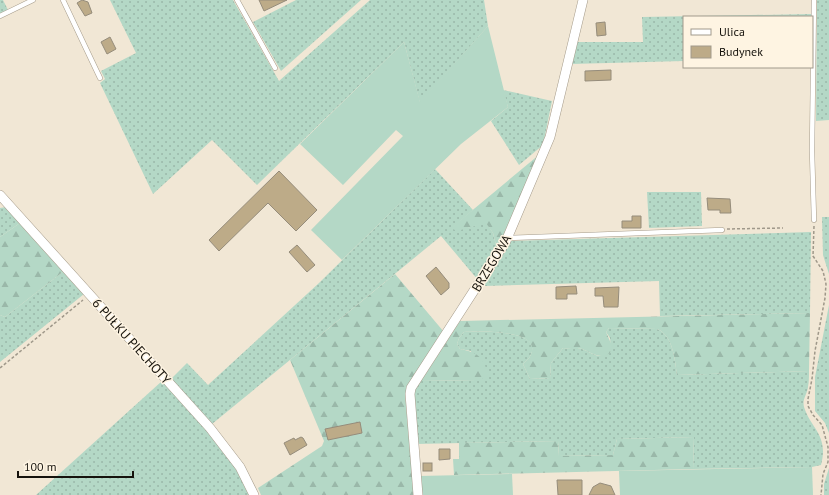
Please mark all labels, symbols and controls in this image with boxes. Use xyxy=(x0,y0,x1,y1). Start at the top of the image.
legend xyxy=(683,16,813,68)
text: Ulica xyxy=(719,24,745,39)
text: Budynek xyxy=(719,44,763,59)
street label: BRZEGOWA xyxy=(468,231,515,295)
street label: 6 PUŁKU PIECHOTY xyxy=(89,295,175,388)
scale bar xyxy=(18,453,133,479)
text: 100 m xyxy=(24,459,57,474)

